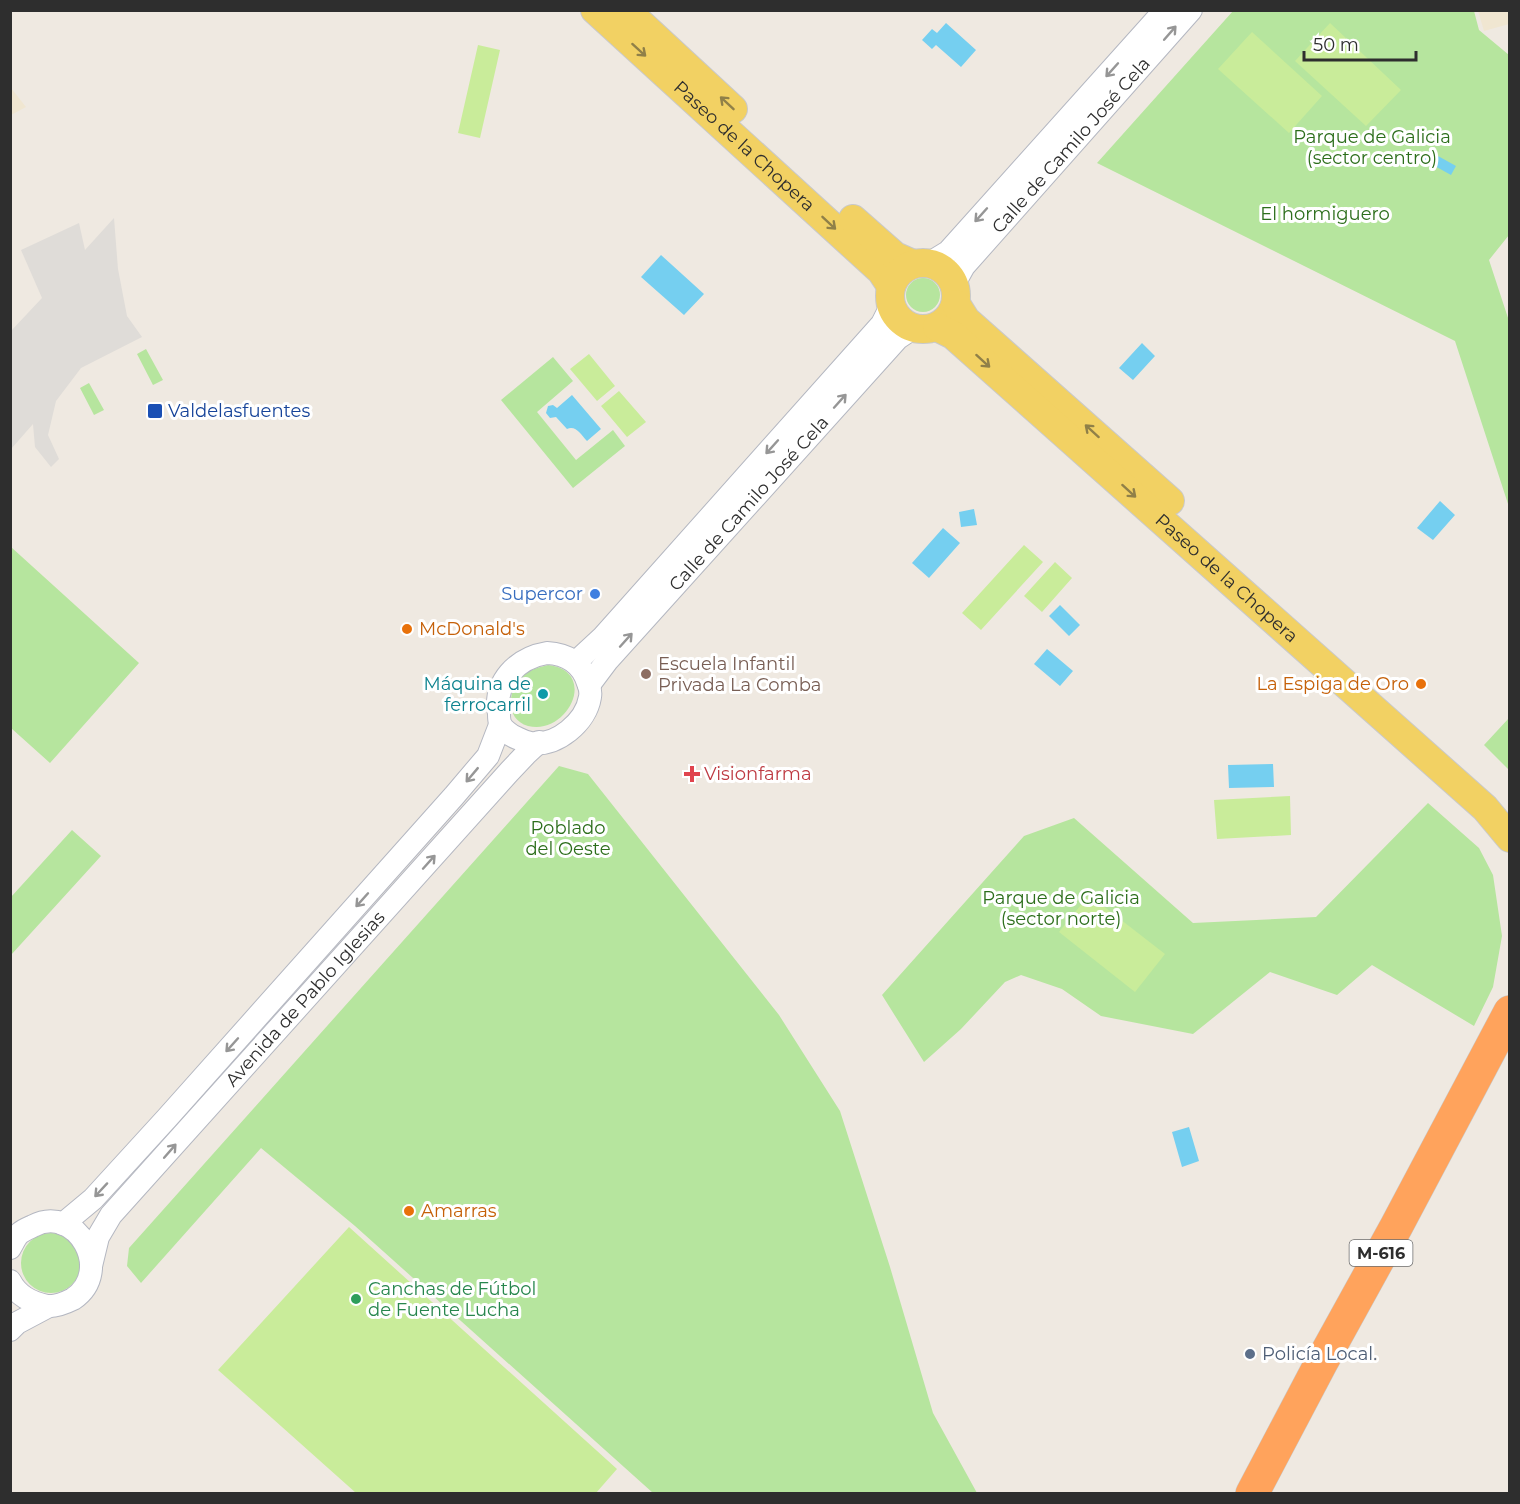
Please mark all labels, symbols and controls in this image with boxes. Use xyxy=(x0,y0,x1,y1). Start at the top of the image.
scale bar xyxy=(1304,24,1416,62)
one-way arrow xyxy=(1163,26,1177,41)
text: 50 m xyxy=(1313,34,1359,56)
one-way arrow xyxy=(631,43,646,57)
street label: Calle de Camilo José Cela xyxy=(987,53,1155,238)
one-way arrow xyxy=(1105,62,1119,77)
street label: Paseo de la Chopera xyxy=(669,76,819,216)
one-way arrow xyxy=(719,96,734,110)
park label: Parque de Galicia (sector centro) xyxy=(1293,126,1451,169)
park label: El hormiguero xyxy=(1260,203,1390,225)
one-way arrow xyxy=(974,207,989,222)
one-way arrow xyxy=(822,216,837,230)
one-way arrow xyxy=(975,355,991,368)
one-way arrow xyxy=(833,394,847,409)
place label: Valdelasfuentes xyxy=(168,400,310,422)
marker: Valdelasfuentes xyxy=(146,402,164,420)
street label: Calle de Camilo José Cela xyxy=(664,411,833,595)
one-way arrow xyxy=(1085,424,1100,438)
one-way arrow xyxy=(765,439,779,454)
one-way arrow xyxy=(1121,484,1136,498)
street label: Paseo de la Chopera xyxy=(1151,509,1302,647)
place label: Supercor xyxy=(501,583,583,605)
marker: Supercor xyxy=(588,587,602,601)
place label: McDonald's xyxy=(419,618,525,640)
marker: McDonald's xyxy=(400,622,414,636)
one-way arrow xyxy=(619,633,633,648)
place label: Escuela Infantil Privada La Comba xyxy=(658,653,821,696)
marker: Escuela Infantil Privada La Comba xyxy=(639,667,653,681)
place label: Máquina de ferrocarril xyxy=(423,673,531,716)
place label: La Espiga de Oro xyxy=(1256,673,1409,695)
marker: La Espiga de Oro xyxy=(1414,677,1428,691)
marker: Máquina de ferrocarril xyxy=(536,687,550,701)
place label: Visionfarma xyxy=(704,763,812,785)
one-way arrow xyxy=(465,767,479,782)
marker: Visionfarma xyxy=(685,767,699,781)
park label: Poblado del Oeste xyxy=(525,817,611,860)
one-way arrow xyxy=(422,855,436,870)
park label: Parque de Galicia (sector norte) xyxy=(982,887,1140,930)
one-way arrow xyxy=(355,892,369,907)
street label: Avenida de Pablo Iglesias xyxy=(221,906,390,1091)
one-way arrow xyxy=(225,1037,239,1052)
one-way arrow xyxy=(163,1144,177,1159)
one-way arrow xyxy=(94,1182,108,1197)
place label: Amarras xyxy=(421,1200,497,1222)
marker: Amarras xyxy=(402,1204,416,1218)
road number: M-616 xyxy=(1350,1240,1412,1266)
place label: Canchas de Fútbol de Fuente Lucha xyxy=(368,1278,536,1321)
marker: Canchas de Fútbol de Fuente Lucha xyxy=(349,1292,363,1306)
place label: Policía Local. xyxy=(1262,1343,1377,1365)
marker: Policía Local. xyxy=(1243,1347,1257,1361)

